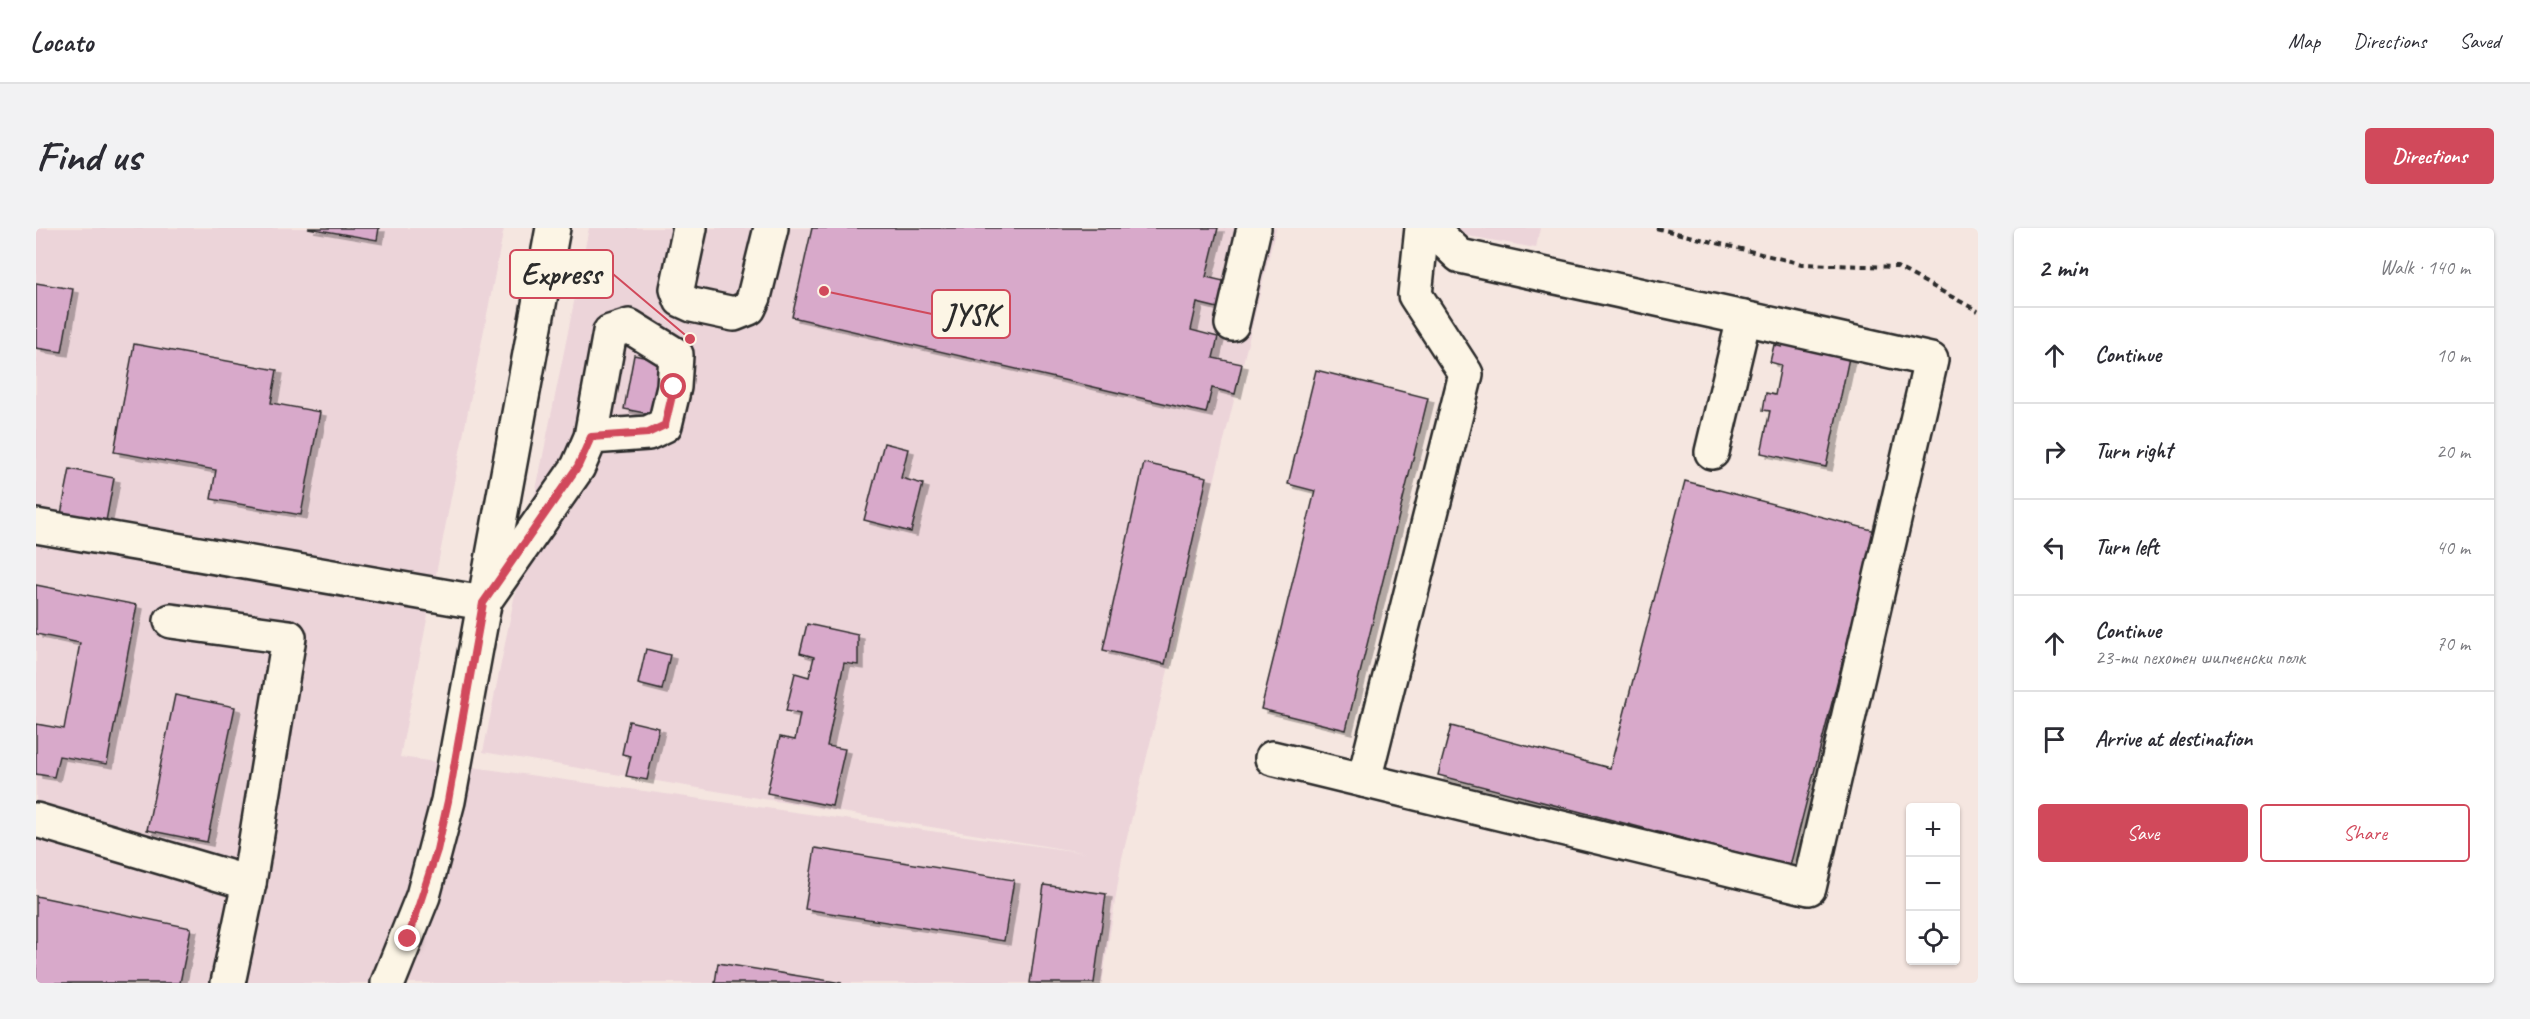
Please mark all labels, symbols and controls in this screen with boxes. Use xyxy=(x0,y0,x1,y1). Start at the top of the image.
text: Locato xyxy=(30,24,93,59)
text: Map xyxy=(2288,28,2320,54)
text: Directions xyxy=(2353,28,2426,54)
text: Saved xyxy=(2459,28,2500,54)
button: Directions xyxy=(2365,128,2494,184)
text: Find us xyxy=(36,130,141,183)
callout: Express xyxy=(510,250,613,298)
text: 2 min xyxy=(2038,251,2088,284)
text: Express xyxy=(521,255,604,293)
text: Walk · 140 m xyxy=(2380,255,2470,280)
callout: JYSK xyxy=(932,290,1010,338)
text: JYSK xyxy=(942,296,1004,334)
icon: ahead xyxy=(2038,339,2071,372)
text: Continue xyxy=(2095,341,2161,369)
text: 10 m xyxy=(2436,343,2470,368)
route start xyxy=(660,373,686,399)
icon: right xyxy=(2038,435,2071,468)
text: Turn right xyxy=(2095,437,2172,465)
text: 20 m xyxy=(2436,439,2470,464)
icon: left xyxy=(2038,531,2071,564)
text: Turn left xyxy=(2095,533,2159,561)
text: 40 m xyxy=(2436,535,2470,560)
text: Continue xyxy=(2095,617,2161,645)
icon: ahead xyxy=(2038,627,2071,660)
text: 70 m xyxy=(2436,631,2470,656)
text: 23-ти пехотен шипченски полк xyxy=(2095,645,2305,670)
icon: arrive xyxy=(2038,723,2071,756)
text: Arrive at destination xyxy=(2095,725,2252,753)
map controls xyxy=(1906,803,1960,965)
button: + xyxy=(1906,803,1960,857)
button: Save xyxy=(2038,804,2248,862)
button: Share xyxy=(2260,804,2470,862)
button: − xyxy=(1906,857,1960,911)
button: locate xyxy=(1906,911,1960,965)
route end xyxy=(394,925,420,951)

